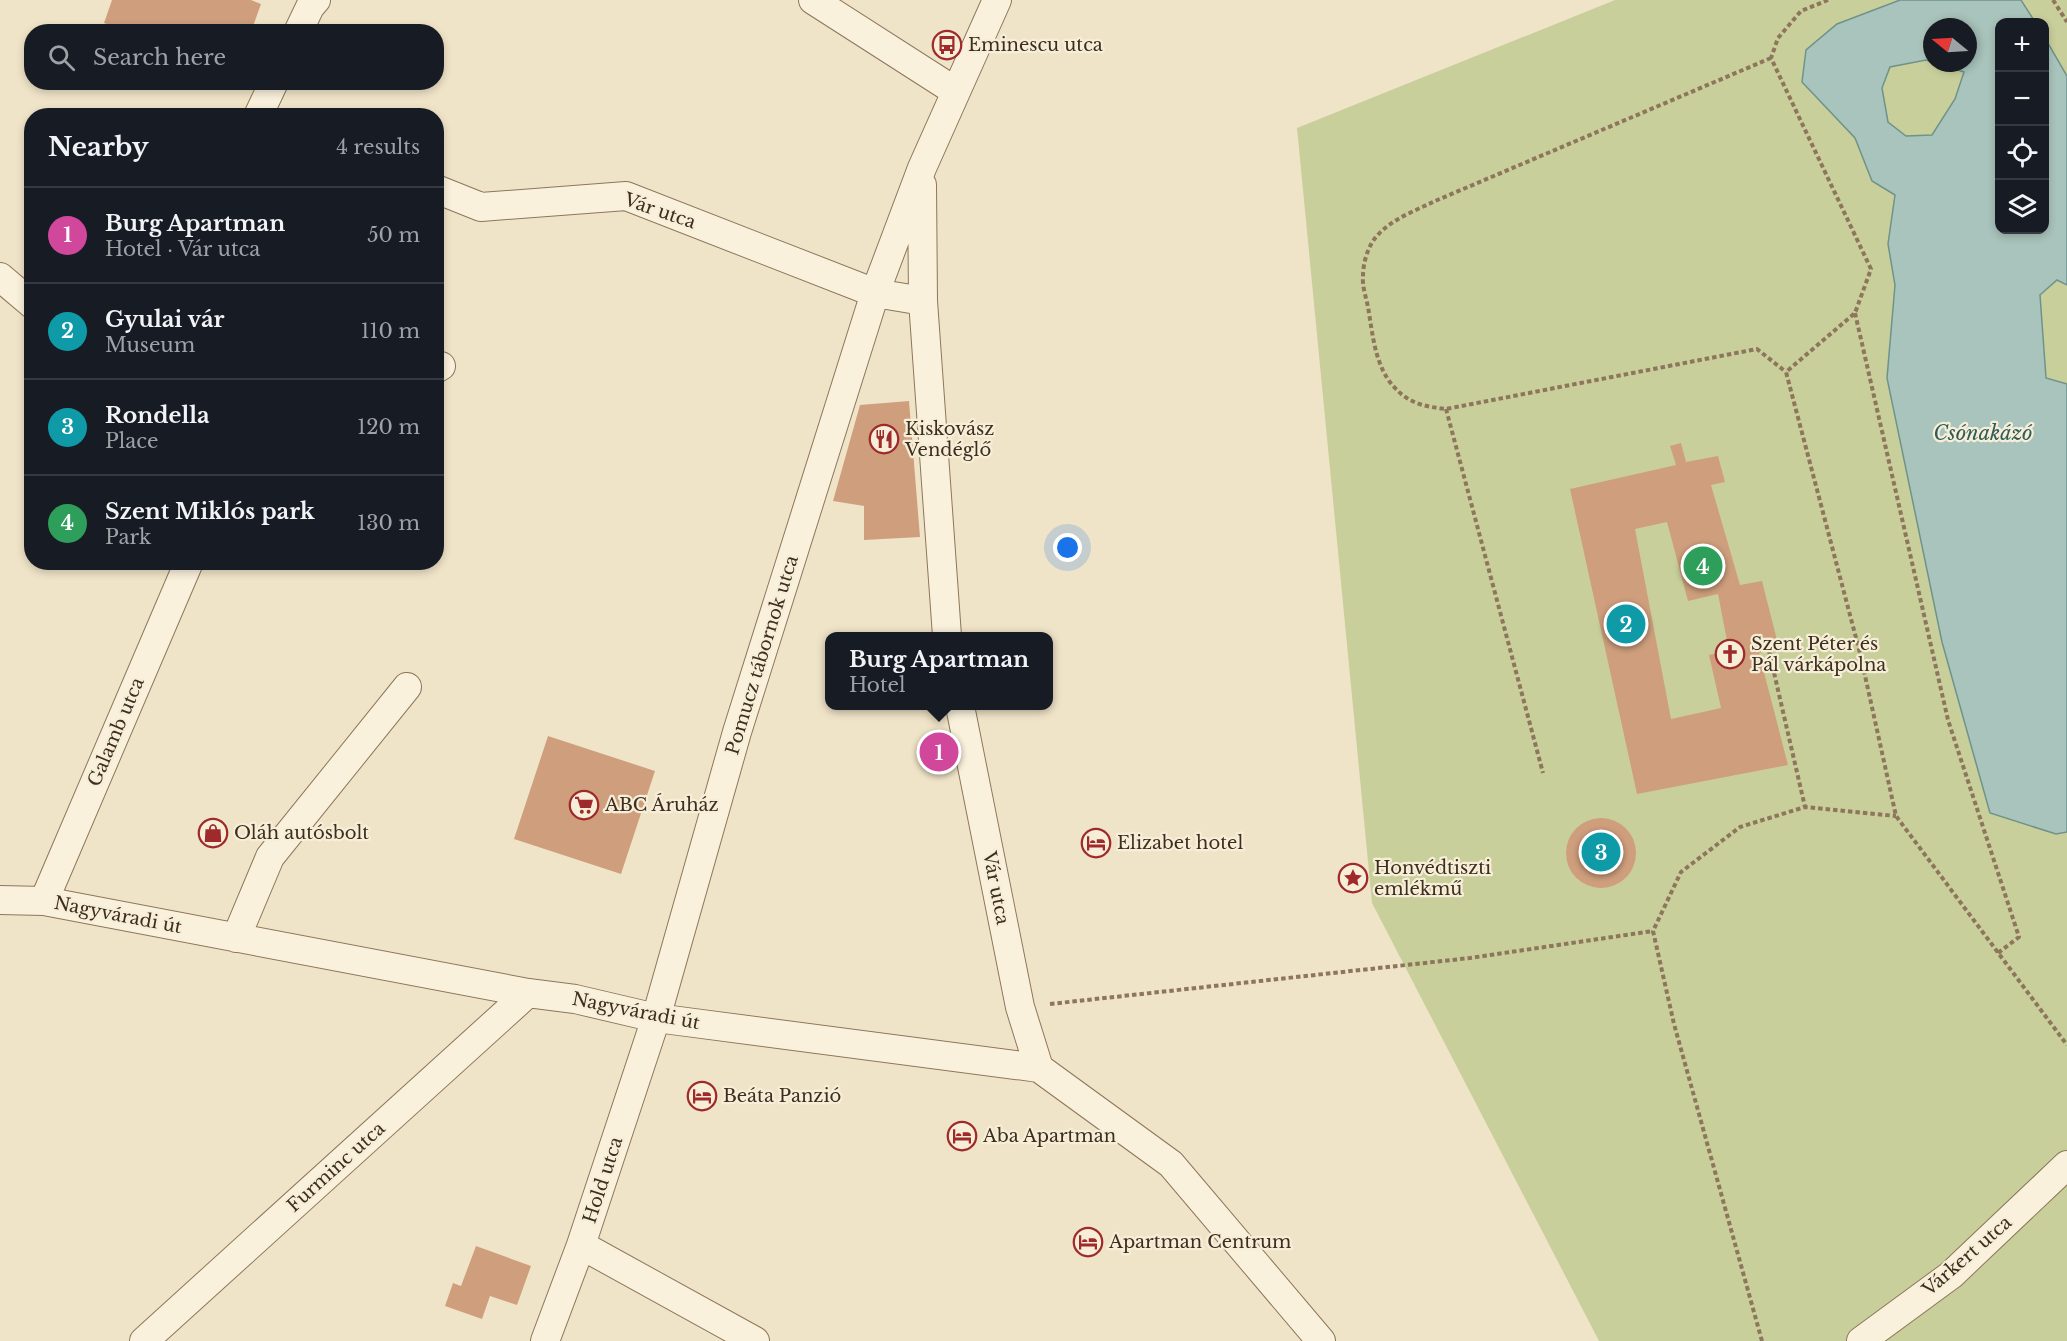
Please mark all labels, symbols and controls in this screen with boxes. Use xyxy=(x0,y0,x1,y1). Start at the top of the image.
north arrow xyxy=(1923,18,1977,72)
map controls xyxy=(1995,18,2049,234)
button: + xyxy=(1995,18,2049,72)
search box xyxy=(24,24,444,90)
bus stop icon: Eminescu utca xyxy=(931,29,963,61)
place label: Eminescu utca xyxy=(968,34,1103,56)
icon: search xyxy=(45,41,78,74)
text: Search here xyxy=(93,44,226,71)
button: − xyxy=(1995,72,2049,126)
button: locate xyxy=(1995,126,2049,180)
text: Nearby xyxy=(48,131,149,163)
text: 4 results xyxy=(336,135,420,159)
button: layers xyxy=(1995,180,2049,234)
street label: Vár utca xyxy=(620,188,699,233)
text: Burg Apartman xyxy=(105,210,285,237)
text: 1 xyxy=(63,223,72,247)
text: 50 m xyxy=(367,223,420,247)
text: Hotel · Vár utca xyxy=(105,237,260,261)
text: Gyulai vár xyxy=(105,306,225,333)
text: 2 xyxy=(61,319,74,343)
text: 110 m xyxy=(361,319,420,343)
text: Museum xyxy=(105,333,195,357)
text: Rondella xyxy=(105,402,210,429)
text: 3 xyxy=(61,415,74,439)
text: 120 m xyxy=(357,415,420,439)
place label: Kiskovász Vendéglő xyxy=(904,418,994,461)
water label: Csónakázó xyxy=(1933,421,2033,445)
restaurant icon: Kiskovász Vendéglő xyxy=(868,423,900,455)
text: Place xyxy=(105,429,159,453)
text: Szent Miklós park xyxy=(105,498,315,525)
text: 4 xyxy=(61,511,74,535)
text: 130 m xyxy=(357,511,420,535)
text: Park xyxy=(105,525,151,549)
your location xyxy=(1053,533,1082,562)
pin: 4 xyxy=(1684,544,1722,588)
street label: Pomucz tábornok utca xyxy=(721,553,803,757)
pin: 2 xyxy=(1606,602,1646,646)
popup xyxy=(825,632,1053,710)
place label: Szent Péter és Pál várkápolna xyxy=(1751,633,1886,676)
church icon: Szent Péter és Pál várkápolna xyxy=(1714,638,1746,670)
text: Burg Apartman xyxy=(849,646,1029,673)
text: Hotel xyxy=(849,673,905,697)
street label: Galamb utca xyxy=(83,674,149,790)
pin: 1 xyxy=(920,730,958,774)
supermarket icon: ABC Áruház xyxy=(568,789,600,821)
place label: ABC Áruház xyxy=(604,793,719,816)
shop icon: Oláh autósbolt xyxy=(197,817,229,849)
place label: Oláh autósbolt xyxy=(234,822,369,844)
hotel icon: Elizabet hotel xyxy=(1080,827,1112,859)
pin: 3 xyxy=(1582,830,1620,874)
place label: Elizabet hotel xyxy=(1117,832,1243,854)
street label: Vár utca xyxy=(978,849,1014,927)
place label: Honvédtiszti emlékmű xyxy=(1374,857,1491,900)
place icon: Honvédtiszti emlékmű xyxy=(1337,862,1369,894)
street label: Nagyváradi út xyxy=(52,892,184,938)
street label: Nagyváradi út xyxy=(570,988,702,1034)
hotel icon: Beáta Panzió xyxy=(686,1080,718,1112)
place label: Beáta Panzió xyxy=(723,1085,841,1107)
street label: Furminc utca xyxy=(283,1117,389,1217)
hotel icon: Aba Apartman xyxy=(946,1120,978,1152)
place label: Aba Apartman xyxy=(982,1125,1116,1147)
street label: Hold utca xyxy=(579,1134,627,1226)
street label: Várkert utca xyxy=(1917,1211,2016,1301)
hotel icon: Apartman Centrum xyxy=(1072,1226,1104,1258)
place label: Apartman Centrum xyxy=(1108,1231,1291,1253)

